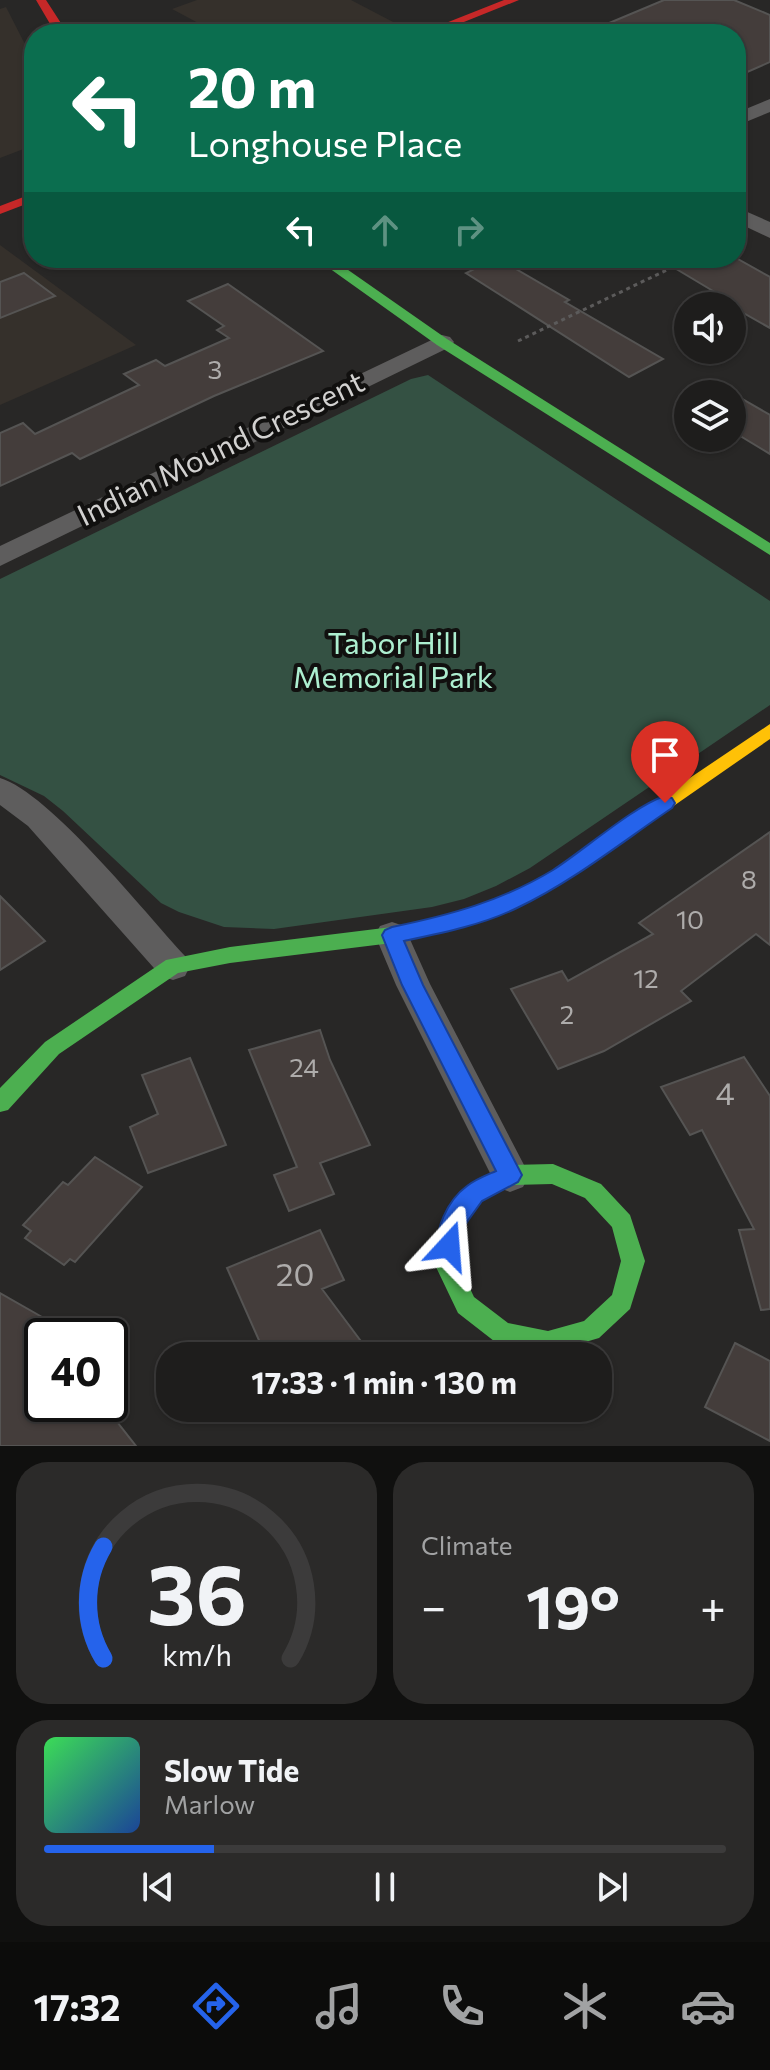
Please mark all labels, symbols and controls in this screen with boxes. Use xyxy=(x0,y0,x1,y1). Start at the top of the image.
text: 20 m xyxy=(188,51,316,120)
icon: left xyxy=(56,56,160,160)
text: Longhouse Place xyxy=(188,120,462,164)
icon: left xyxy=(279,208,323,252)
icon: ahead xyxy=(363,208,407,252)
icon: right xyxy=(447,208,491,252)
map controls xyxy=(674,292,746,452)
button: sound xyxy=(674,292,746,364)
house number: 3 xyxy=(208,353,222,384)
street label: Indian Mound Crescent xyxy=(70,361,369,532)
button: layers xyxy=(674,380,746,452)
park label: Tabor Hill Memorial Park xyxy=(293,623,493,694)
pin xyxy=(631,721,699,803)
icon: arrive xyxy=(643,733,687,777)
house number: 8 xyxy=(741,863,757,894)
house number: 10 xyxy=(676,903,704,934)
house number: 12 xyxy=(633,962,659,993)
house number: 2 xyxy=(560,998,574,1029)
house number: 24 xyxy=(289,1051,319,1082)
house number: 4 xyxy=(715,1072,735,1112)
position arrow xyxy=(407,1204,491,1288)
house number: 20 xyxy=(276,1253,314,1293)
speed limit sign: 40 xyxy=(24,1318,128,1422)
text: 17:33 · 1 min · 130 m xyxy=(251,1363,517,1400)
text: Climate xyxy=(421,1529,513,1560)
text: 36 xyxy=(147,1540,246,1642)
text: 19° xyxy=(526,1568,620,1641)
text: − xyxy=(421,1578,446,1632)
text: + xyxy=(700,1578,726,1632)
text: km/h xyxy=(162,1637,231,1672)
text: Slow Tide xyxy=(164,1751,299,1788)
text: Marlow xyxy=(164,1788,255,1819)
icon: previous xyxy=(136,1865,180,1909)
icon: pause xyxy=(363,1865,407,1909)
icon: next xyxy=(590,1865,634,1909)
icon: directions xyxy=(188,1978,244,2034)
icon: music xyxy=(311,1978,367,2034)
icon: phone xyxy=(434,1978,490,2034)
icon: climate xyxy=(557,1978,613,2034)
icon: car xyxy=(680,1978,736,2034)
text: 17:32 xyxy=(34,1984,120,2028)

